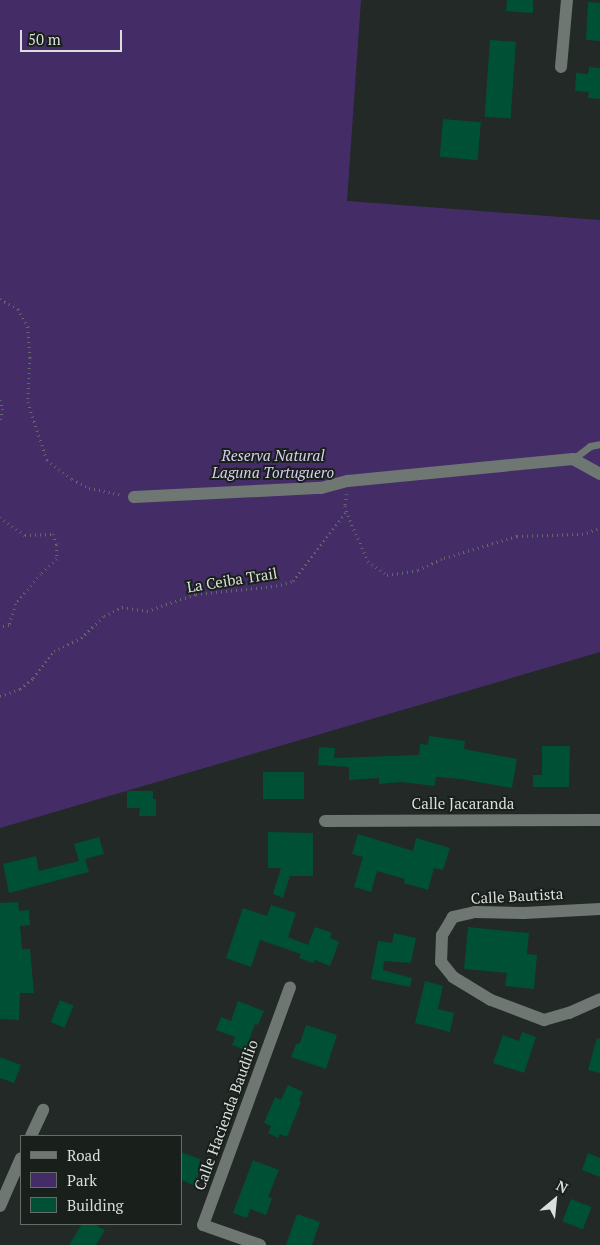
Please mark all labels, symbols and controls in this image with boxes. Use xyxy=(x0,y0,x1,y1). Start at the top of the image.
scale bar xyxy=(22,20,125,52)
text: 50 m xyxy=(28,29,61,49)
park label: Reserva Natural Laguna Tortuguero xyxy=(212,446,334,481)
street label: La Ceiba Trail xyxy=(185,564,279,596)
street label: Calle Jacaranda xyxy=(412,795,514,813)
street label: Calle Bautista xyxy=(470,885,564,907)
street label: Calle Hacienda Baudilio xyxy=(190,1037,262,1193)
legend xyxy=(20,1135,182,1225)
text: Road xyxy=(67,1145,100,1165)
text: Park xyxy=(67,1170,97,1190)
north arrow xyxy=(530,1175,580,1225)
text: N xyxy=(553,1175,571,1197)
text: Building xyxy=(67,1195,124,1215)

